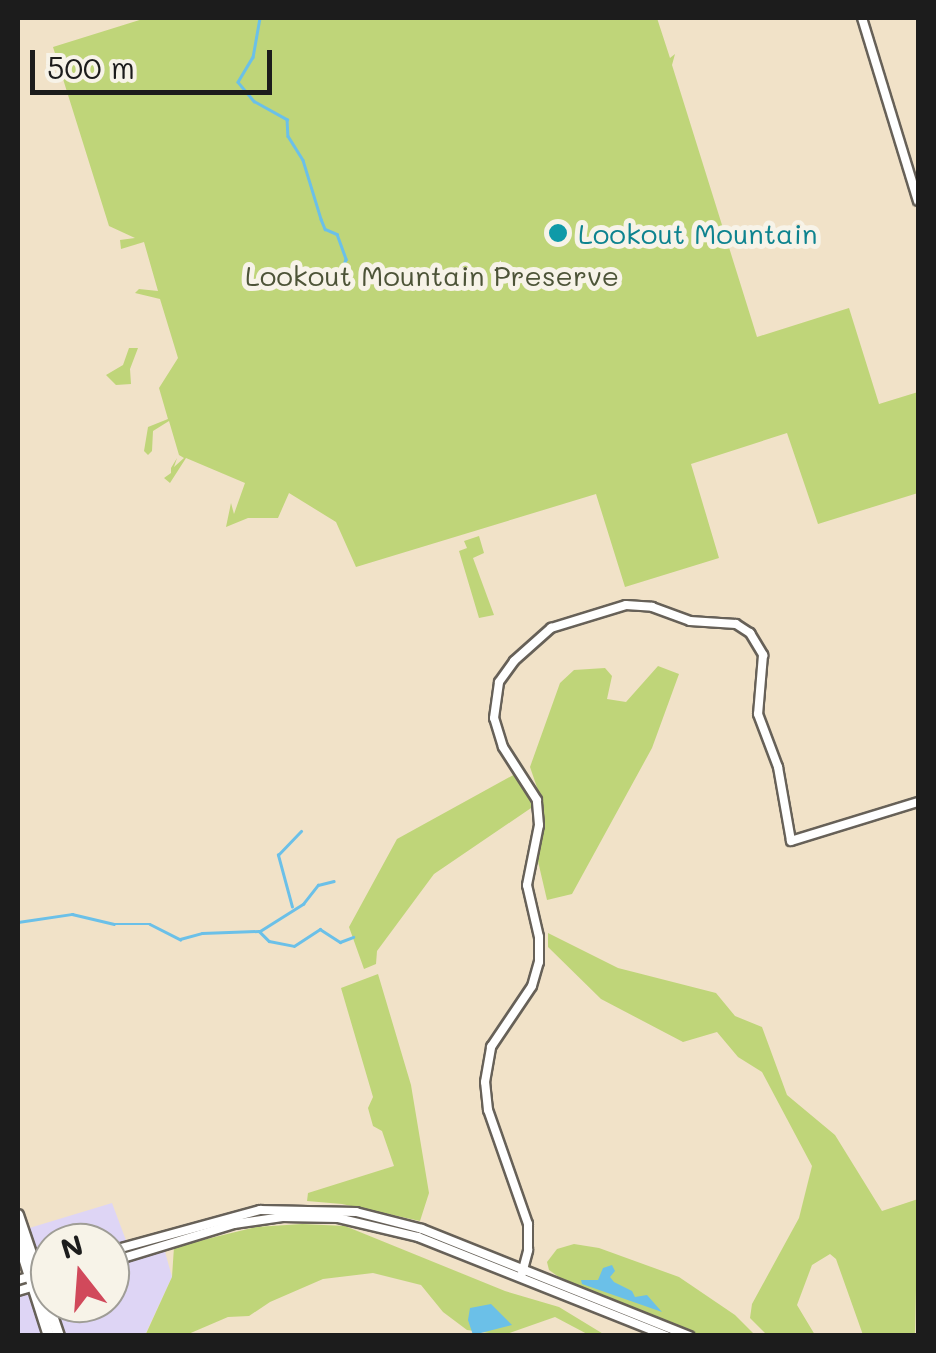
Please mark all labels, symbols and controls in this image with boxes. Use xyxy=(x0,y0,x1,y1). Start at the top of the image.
scale bar xyxy=(35,30,278,92)
text: 500 m xyxy=(47,47,135,87)
place label: Lookout Mountain xyxy=(578,216,818,250)
marker: Lookout Mountain xyxy=(547,222,569,244)
park label: Lookout Mountain Preserve xyxy=(245,258,619,292)
north arrow xyxy=(30,1223,130,1323)
text: N xyxy=(56,1226,87,1267)

